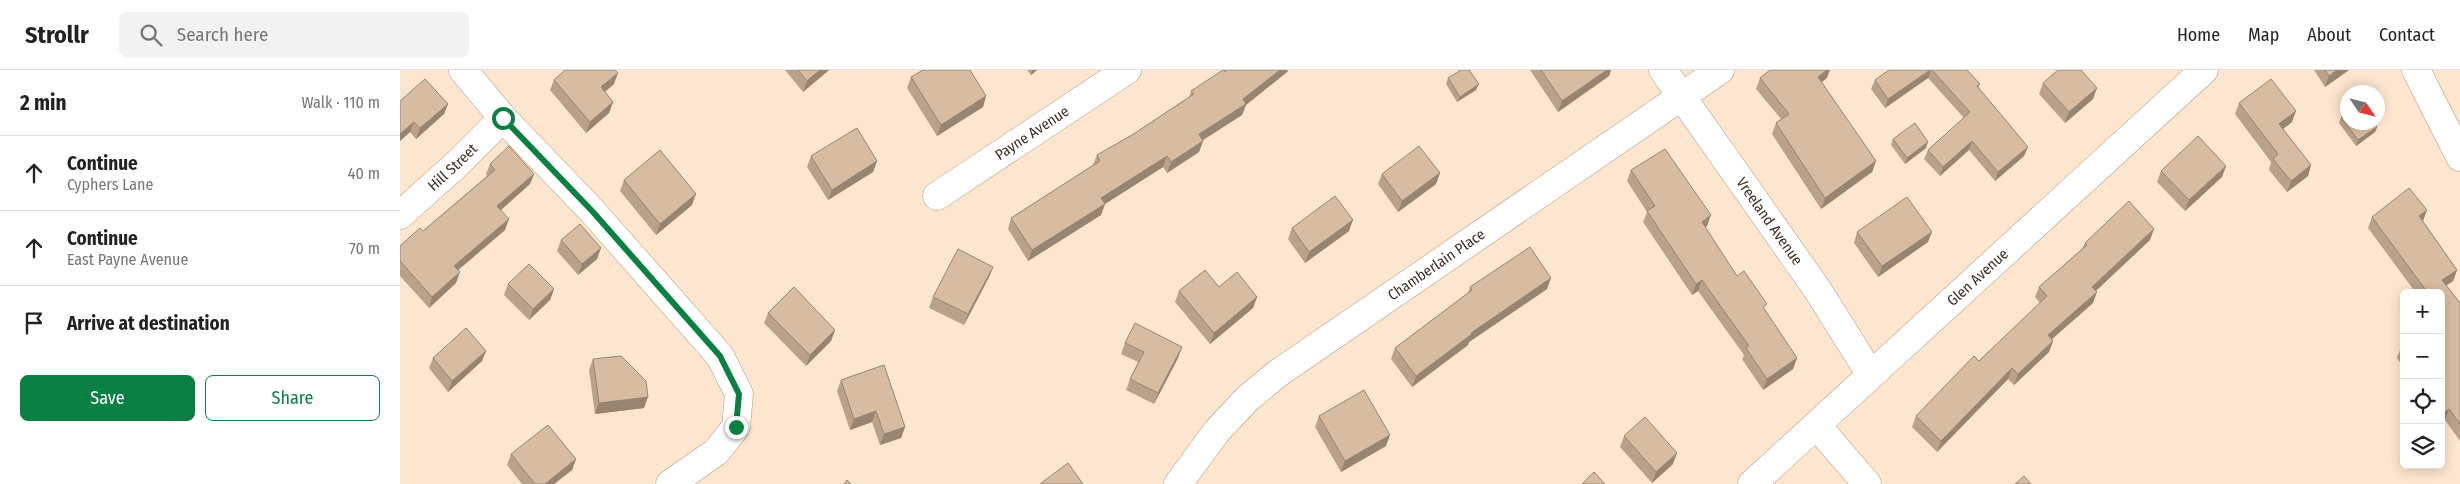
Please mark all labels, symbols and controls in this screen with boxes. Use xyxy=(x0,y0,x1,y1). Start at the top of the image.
search box xyxy=(119,12,469,57)
text: Strollr xyxy=(25,21,89,49)
icon: search xyxy=(137,21,165,49)
text: Search here xyxy=(177,23,268,46)
text: Home xyxy=(2177,24,2220,46)
text: Map xyxy=(2248,24,2279,46)
text: About xyxy=(2307,24,2351,46)
text: Contact xyxy=(2379,24,2435,46)
north arrow xyxy=(2340,85,2385,130)
text: 2 min xyxy=(20,90,67,116)
text: Walk · 110 m xyxy=(302,93,380,112)
street label: Payne Avenue xyxy=(992,102,1072,164)
route start xyxy=(492,107,515,130)
street label: Hill Street xyxy=(424,140,481,195)
text: Continue xyxy=(67,152,138,175)
icon: ahead xyxy=(20,159,48,187)
text: 40 m xyxy=(348,164,380,183)
street label: Vreeland Avenue xyxy=(1732,174,1806,269)
text: Cyphers Lane xyxy=(67,175,153,194)
street label: Chamberlain Place xyxy=(1384,225,1488,304)
text: Continue xyxy=(67,227,138,250)
icon: ahead xyxy=(20,234,48,262)
text: 70 m xyxy=(349,239,380,258)
street label: Glen Avenue xyxy=(1943,245,2012,310)
text: East Payne Avenue xyxy=(67,250,188,269)
map controls xyxy=(2400,289,2445,469)
button: + xyxy=(2400,289,2445,334)
icon: arrive xyxy=(20,309,48,337)
text: Arrive at destination xyxy=(67,312,230,335)
button: − xyxy=(2400,334,2445,379)
button: Save xyxy=(20,375,195,421)
button: Share xyxy=(205,375,380,421)
button: locate xyxy=(2400,379,2445,424)
route end xyxy=(725,416,748,439)
button: layers xyxy=(2400,424,2445,469)

